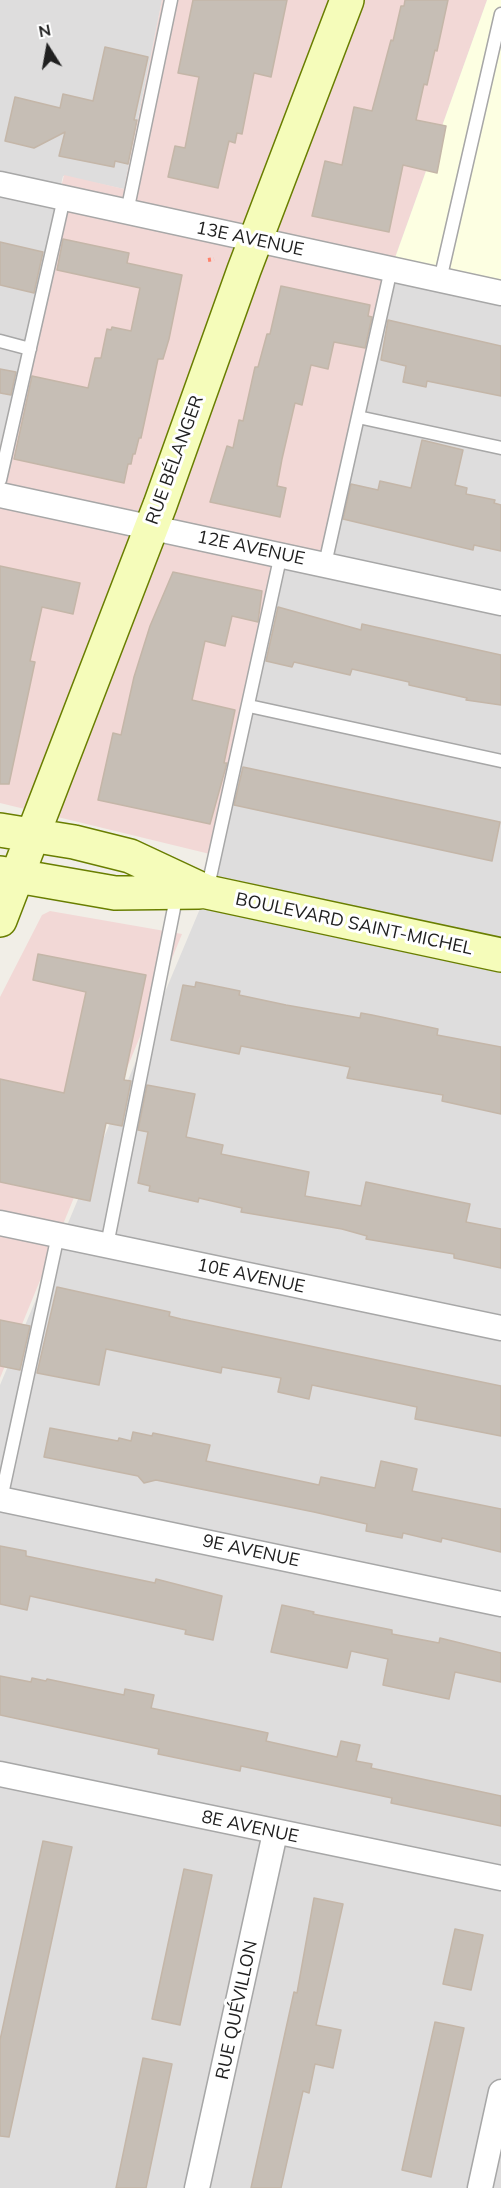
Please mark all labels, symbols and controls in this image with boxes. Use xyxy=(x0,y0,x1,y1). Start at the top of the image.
north arrow xyxy=(18,18,78,78)
text: N xyxy=(37,19,52,41)
street label: 13E AVENUE xyxy=(194,217,306,261)
street label: RUE BÉLANGER xyxy=(142,392,208,528)
street label: 12E AVENUE xyxy=(195,526,307,570)
street label: BOULEVARD SAINT-MICHEL xyxy=(233,888,475,960)
street label: 10E AVENUE xyxy=(195,1254,307,1298)
street label: 9E AVENUE xyxy=(201,1530,301,1572)
street label: 8E AVENUE xyxy=(200,1806,300,1848)
street label: RUE QUÉVILLON xyxy=(212,1938,262,2082)

